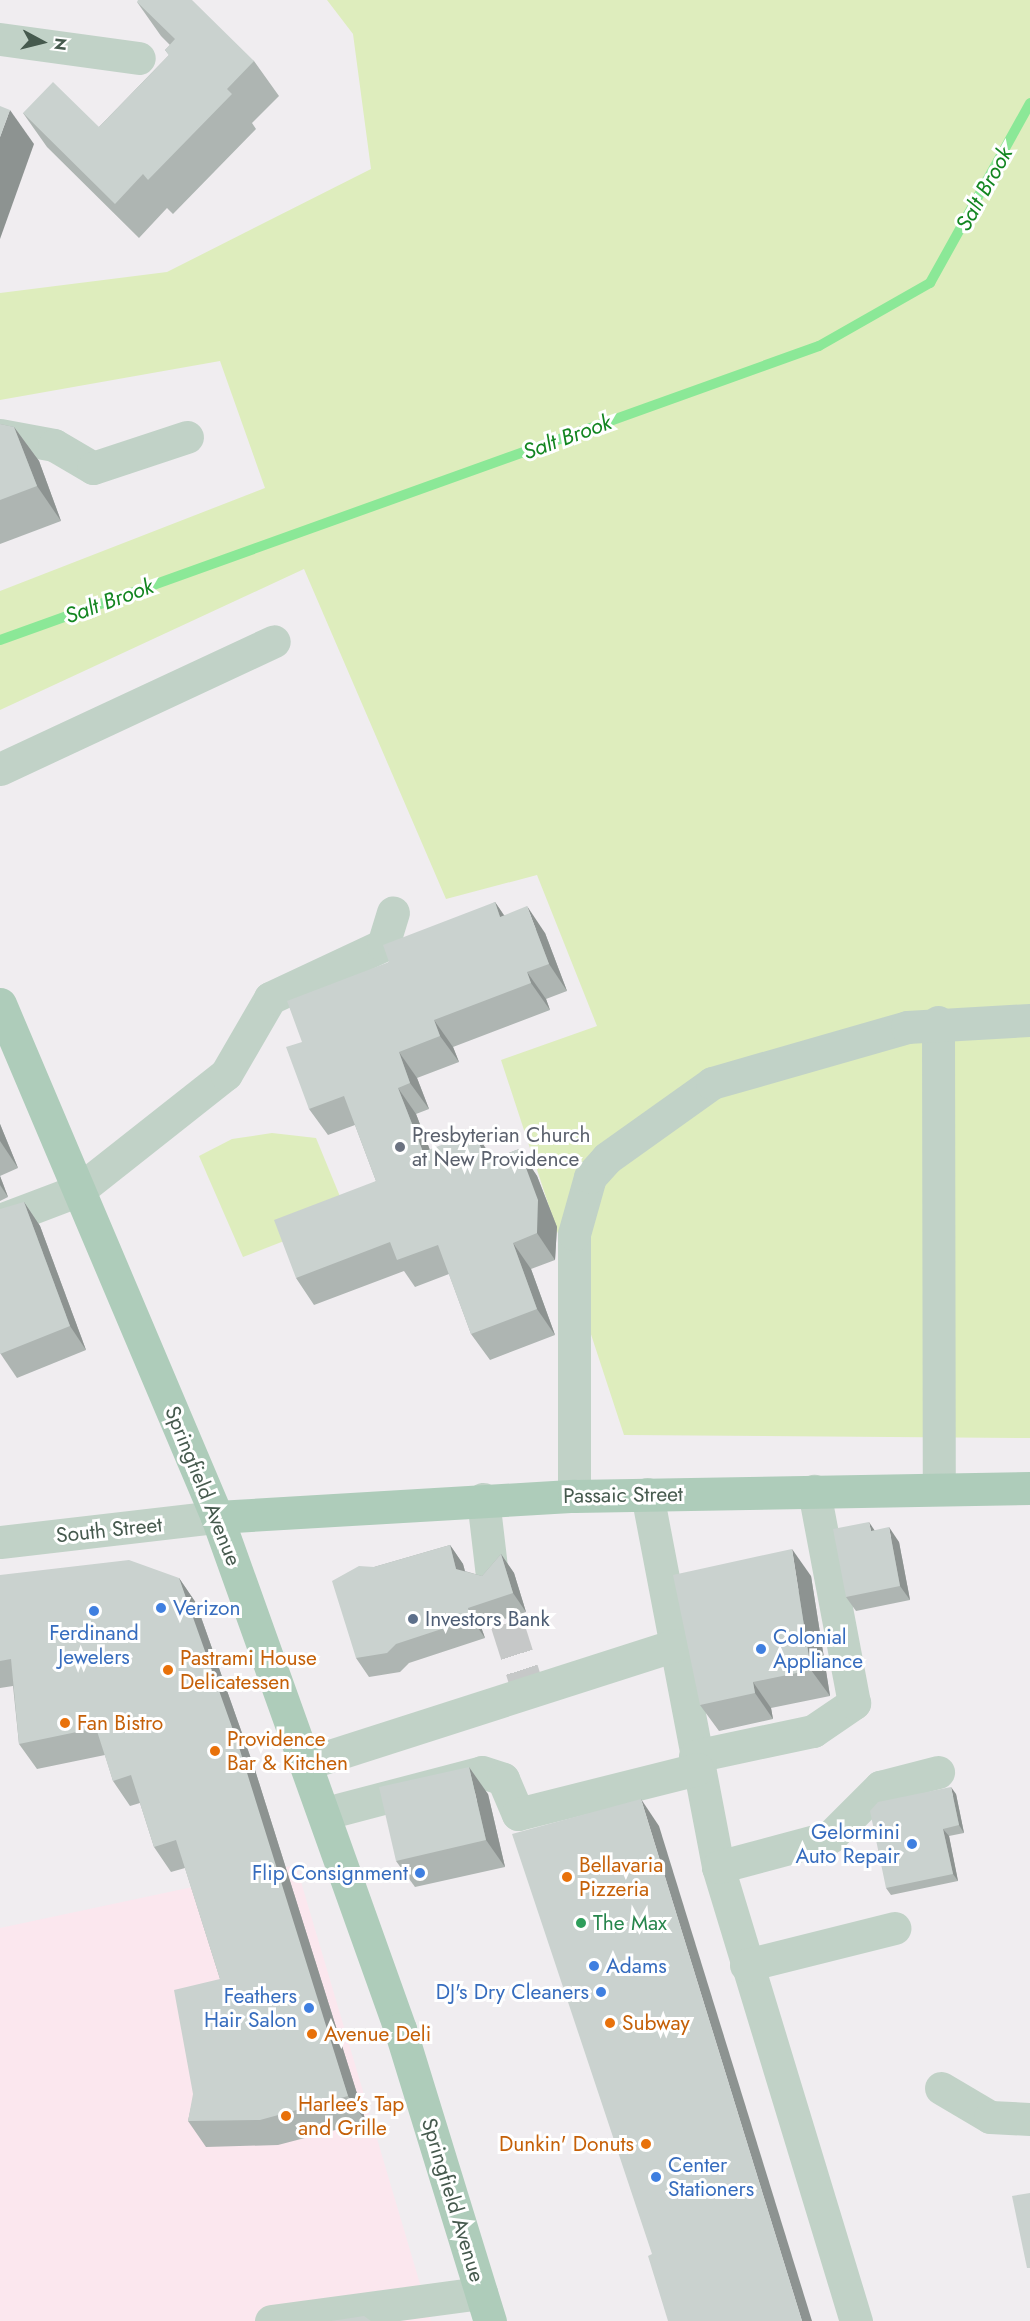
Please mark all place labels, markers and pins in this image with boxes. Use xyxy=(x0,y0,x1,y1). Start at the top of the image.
place label: Presbyterian Church at New Providence xyxy=(412,1122,590,1172)
marker: Presbyterian Church at New Providence xyxy=(393,1140,407,1154)
place label: Verizon xyxy=(173,1595,240,1621)
marker: Verizon xyxy=(154,1601,168,1615)
marker: Ferdinand Jewelers xyxy=(87,1604,101,1618)
place label: Investors Bank xyxy=(425,1606,550,1632)
marker: Investors Bank xyxy=(406,1612,420,1626)
place label: Ferdinand Jewelers xyxy=(49,1620,139,1670)
place label: Colonial Appliance xyxy=(773,1624,863,1674)
marker: Colonial Appliance xyxy=(754,1642,768,1656)
place label: Pastrami House Delicatessen xyxy=(180,1645,317,1695)
marker: Pastrami House Delicatessen xyxy=(161,1663,175,1677)
place label: Fan Bistro xyxy=(77,1710,163,1736)
marker: Fan Bistro xyxy=(58,1716,72,1730)
place label: Providence Bar & Kitchen xyxy=(227,1726,348,1776)
marker: Providence Bar & Kitchen xyxy=(208,1744,222,1758)
place label: Gelormini Auto Repair xyxy=(795,1819,900,1869)
marker: Gelormini Auto Repair xyxy=(905,1837,919,1851)
place label: Bellavaria Pizzeria xyxy=(579,1852,663,1902)
place label: Flip Consignment xyxy=(252,1860,408,1886)
marker: Flip Consignment xyxy=(413,1866,427,1880)
marker: Bellavaria Pizzeria xyxy=(560,1870,574,1884)
place label: The Max xyxy=(593,1910,667,1936)
marker: The Max xyxy=(574,1916,588,1930)
place label: Adams xyxy=(606,1953,667,1979)
marker: Adams xyxy=(587,1959,601,1973)
place label: DJ's Dry Cleaners xyxy=(436,1979,589,2005)
place label: Feathers Hair Salon xyxy=(204,1983,297,2033)
marker: DJ's Dry Cleaners xyxy=(594,1985,608,1999)
marker: Feathers Hair Salon xyxy=(302,2001,316,2015)
place label: Subway xyxy=(622,2010,690,2036)
marker: Subway xyxy=(603,2016,617,2030)
place label: Avenue Deli xyxy=(324,2021,431,2047)
marker: Avenue Deli xyxy=(305,2027,319,2041)
place label: Harlee’s Tap and Grille xyxy=(298,2091,404,2141)
marker: Harlee’s Tap and Grille xyxy=(279,2109,293,2123)
place label: Dunkin' Donuts xyxy=(499,2131,634,2157)
marker: Dunkin' Donuts xyxy=(639,2137,653,2151)
place label: Center Stationers xyxy=(668,2152,754,2202)
marker: Center Stationers xyxy=(649,2170,663,2184)

